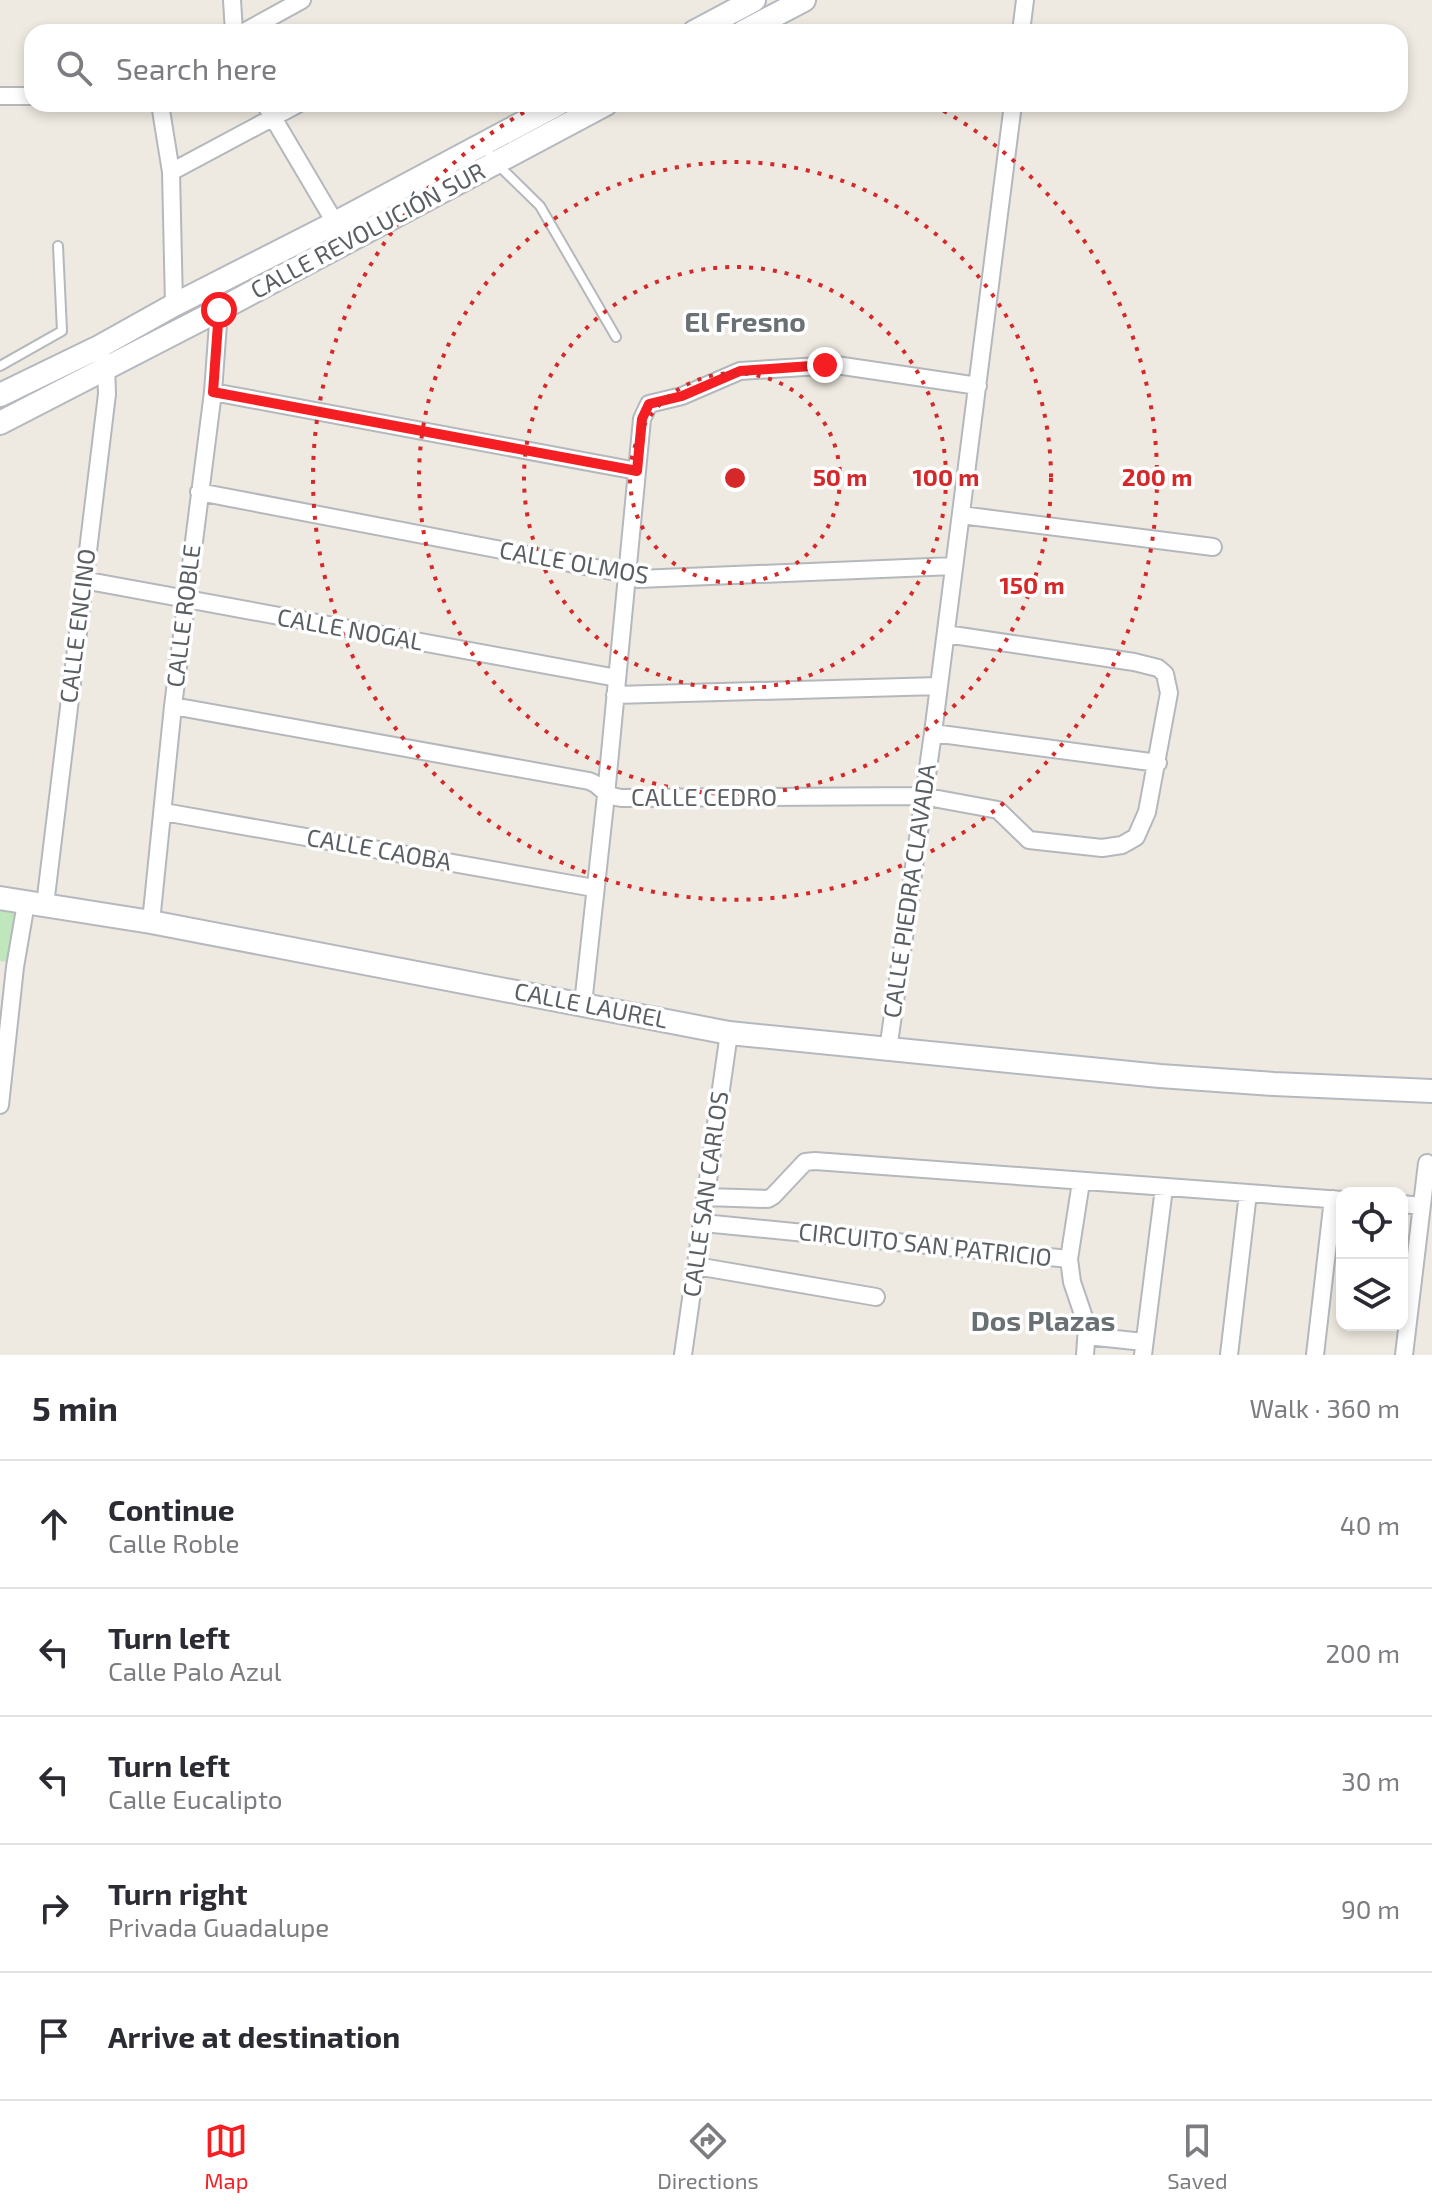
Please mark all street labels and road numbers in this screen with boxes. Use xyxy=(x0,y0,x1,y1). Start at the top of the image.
street label: CALLE REVOLUCIÓN SUR xyxy=(245,156,489,304)
street label: CALLE OLMOS xyxy=(497,534,651,589)
street label: CALLE ROBLE xyxy=(159,543,206,689)
street label: CALLE ENCINO xyxy=(53,547,100,705)
street label: CALLE NOGAL xyxy=(275,601,425,656)
street label: CALLE PIEDRA CLAVADA xyxy=(876,762,941,1020)
street label: CALLE CEDRO xyxy=(631,782,777,811)
street label: CALLE CAOBA xyxy=(305,822,454,876)
street label: CALLE LAUREL xyxy=(512,975,671,1034)
street label: CALLE SAN CARLOS xyxy=(676,1089,733,1299)
street label: CIRCUITO SAN PATRICIO xyxy=(797,1216,1053,1271)

